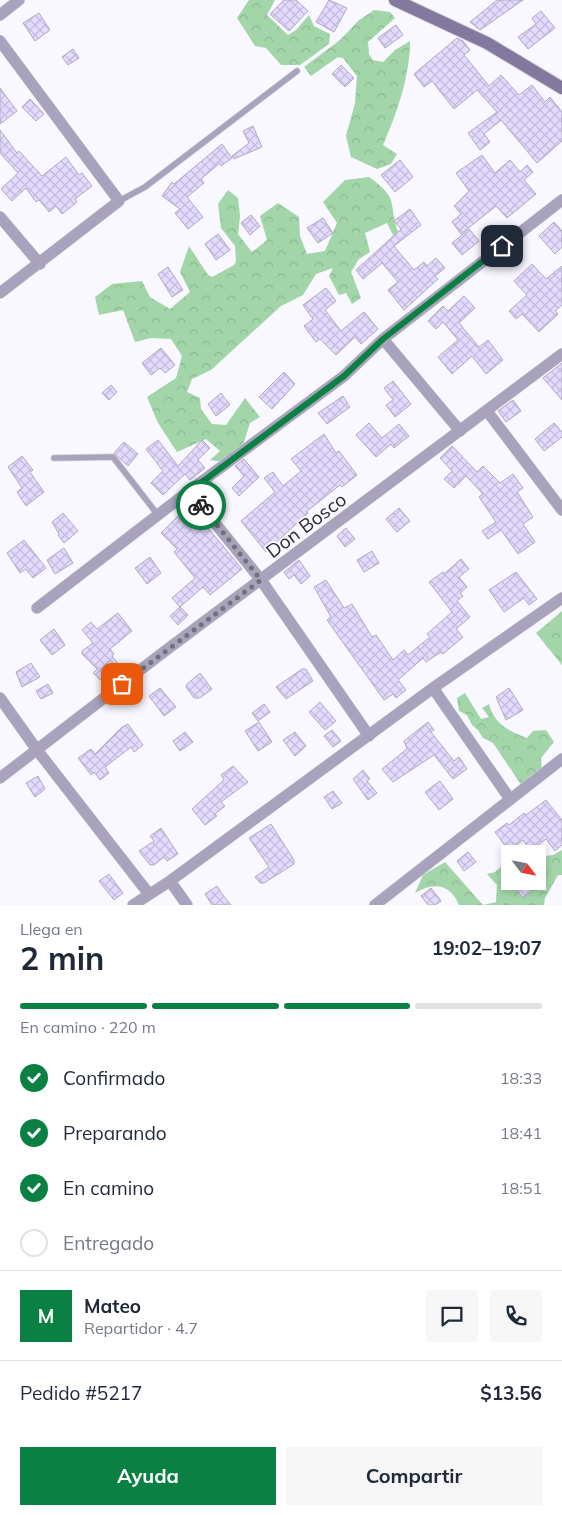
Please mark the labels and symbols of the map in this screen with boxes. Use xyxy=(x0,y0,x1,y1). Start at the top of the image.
pin xyxy=(481,225,523,267)
courier xyxy=(176,480,226,530)
street label: Don Bosco xyxy=(261,487,351,563)
pin xyxy=(101,663,143,705)
north arrow xyxy=(501,845,546,890)

